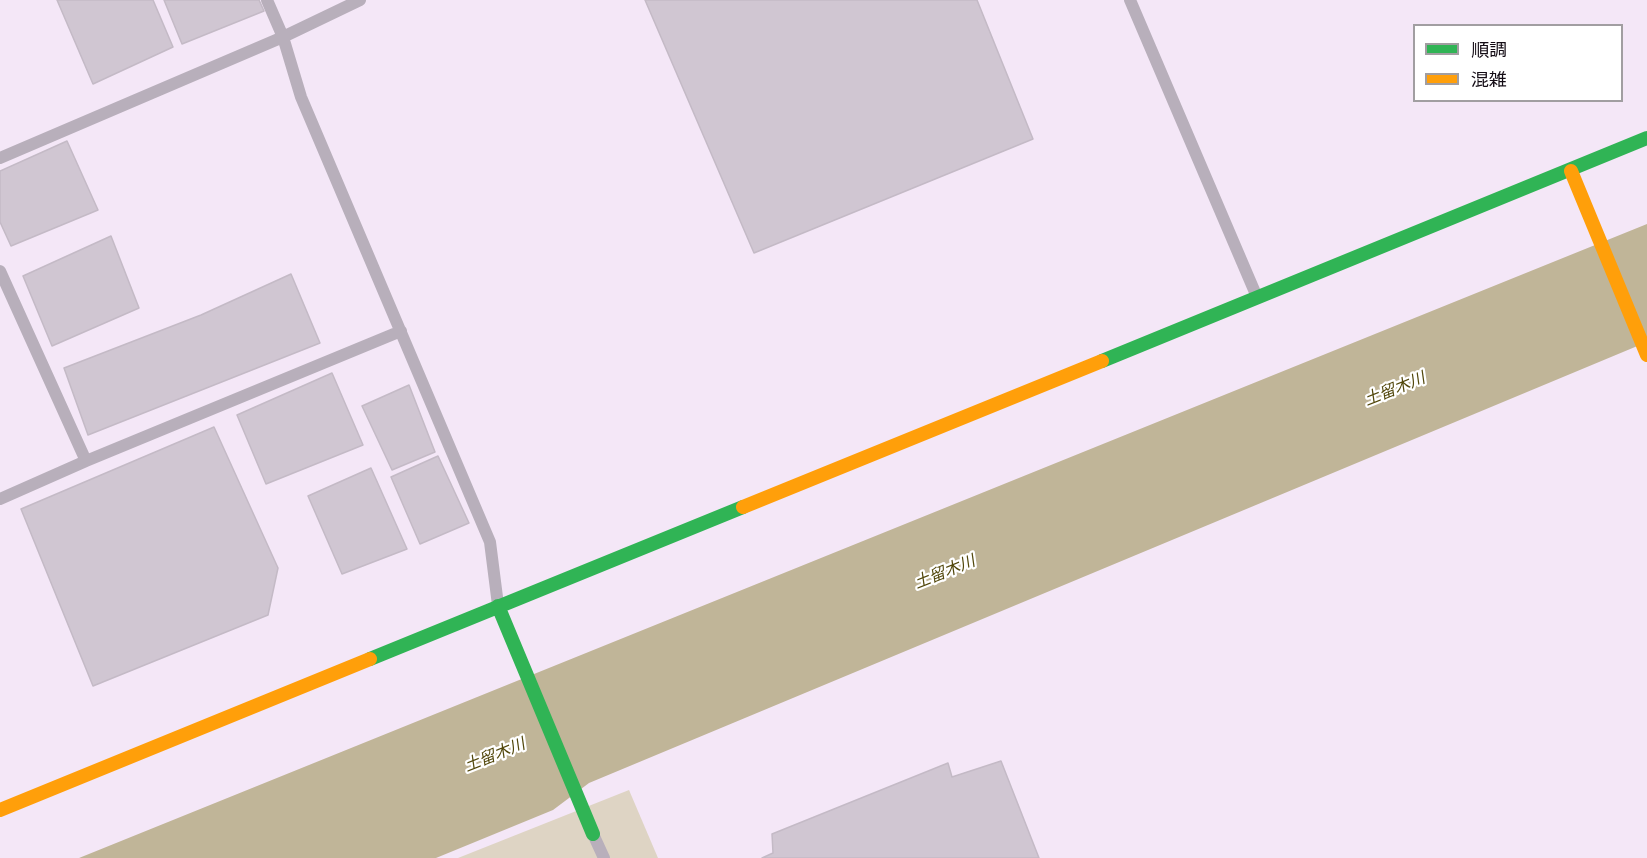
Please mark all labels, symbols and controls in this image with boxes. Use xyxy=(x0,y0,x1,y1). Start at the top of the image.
legend xyxy=(1413,24,1623,102)
text: 順調 xyxy=(1471,36,1507,63)
text: 混雑 xyxy=(1471,66,1507,93)
water label: 土留木川 xyxy=(1362,369,1428,411)
water label: 土留木川 xyxy=(912,552,978,594)
water label: 土留木川 xyxy=(462,735,528,777)

